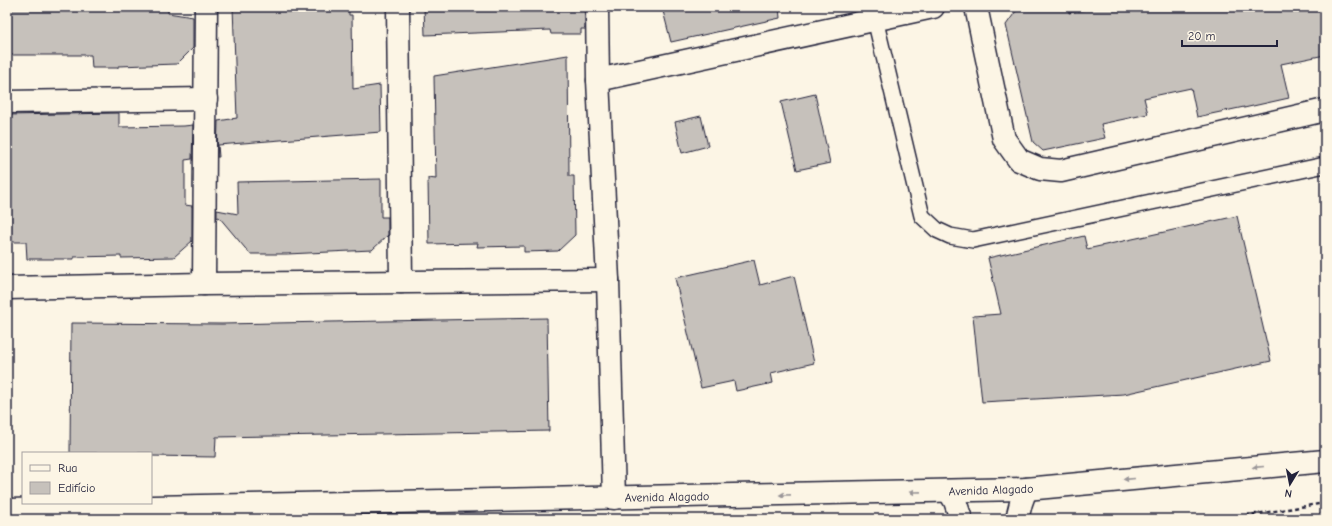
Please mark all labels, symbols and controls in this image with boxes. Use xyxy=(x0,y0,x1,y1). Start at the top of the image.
scale bar xyxy=(1182,22,1277,48)
text: 20 m xyxy=(1188,29,1216,43)
legend xyxy=(22,452,152,504)
text: Rua xyxy=(58,461,77,475)
one-way arrow xyxy=(1252,464,1264,470)
north arrow xyxy=(1270,464,1310,504)
one-way arrow xyxy=(1123,476,1135,483)
text: Edifício xyxy=(58,481,95,495)
street label: Avenida Alagado xyxy=(948,482,1034,498)
text: N xyxy=(1284,486,1293,500)
street label: Avenida Alagado xyxy=(625,489,709,505)
one-way arrow xyxy=(908,489,921,495)
one-way arrow xyxy=(778,492,791,498)

